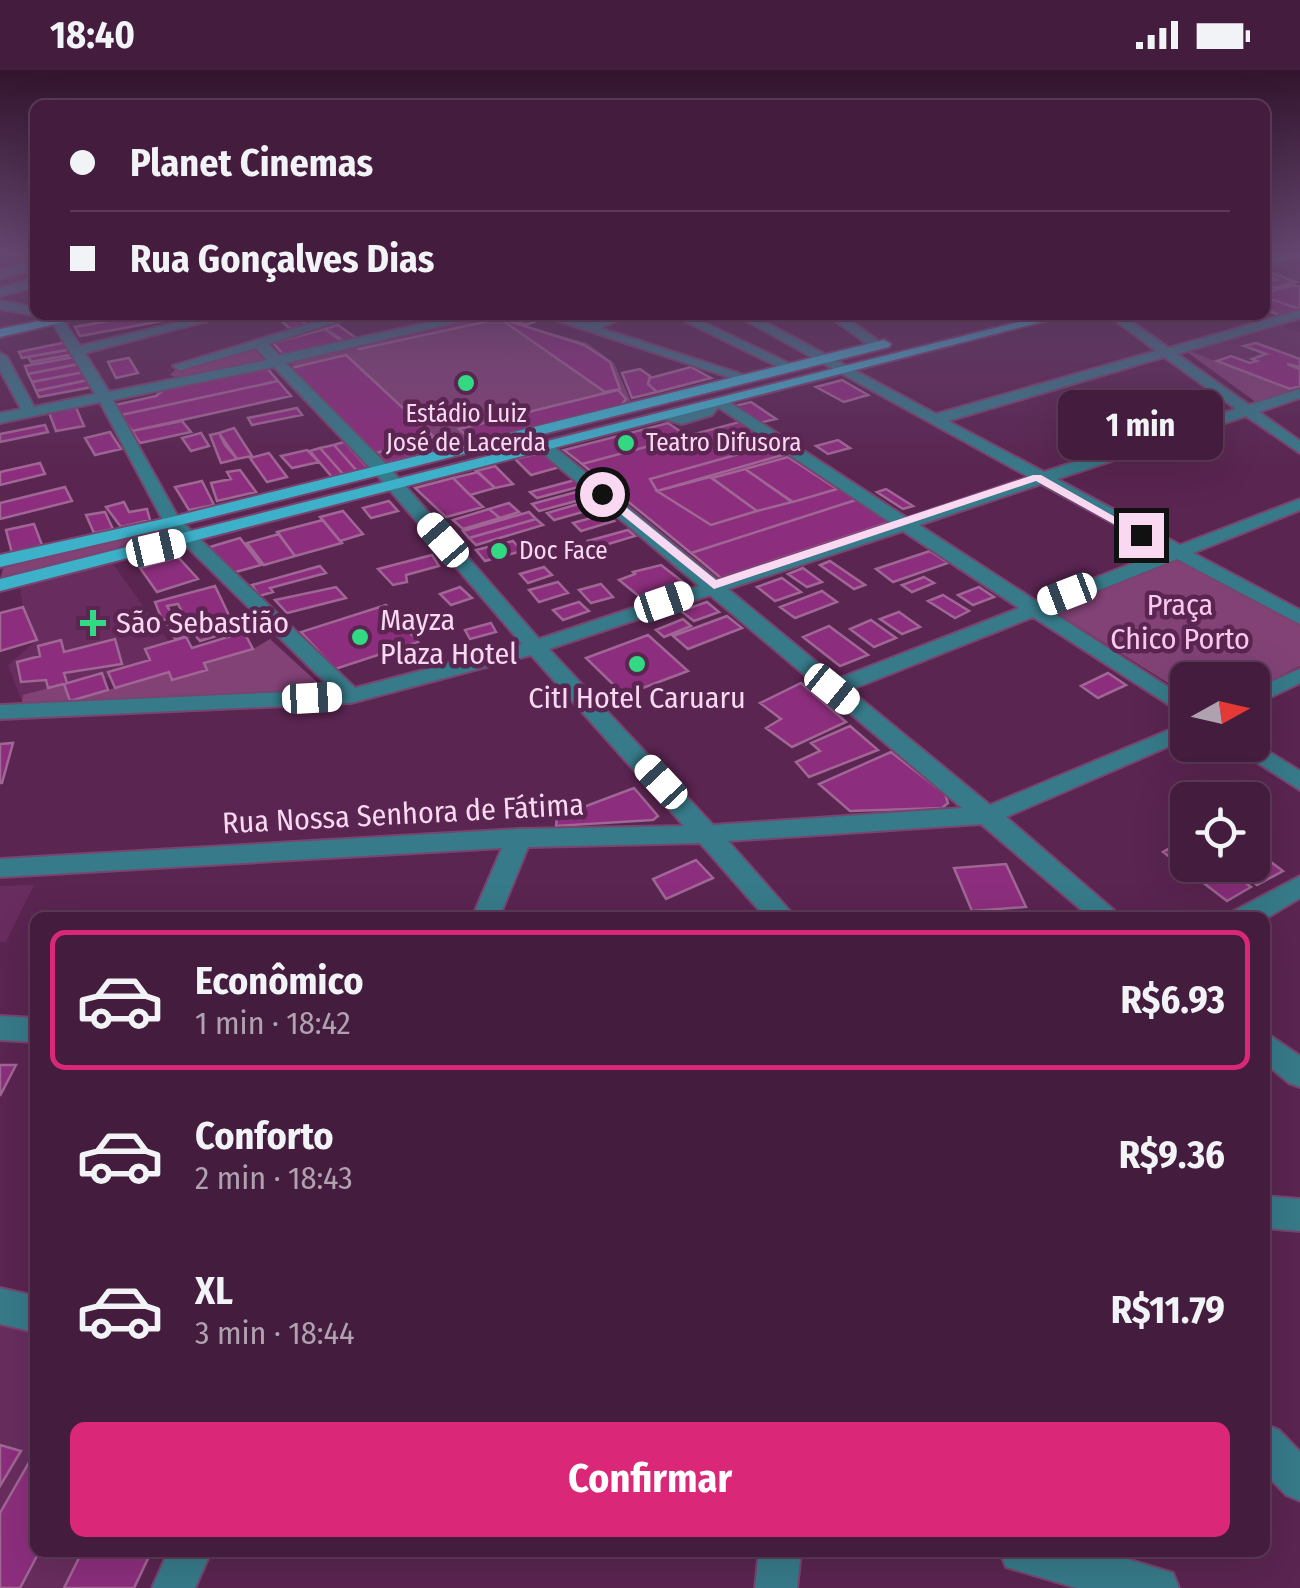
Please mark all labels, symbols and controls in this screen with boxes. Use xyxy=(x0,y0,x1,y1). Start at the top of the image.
text: 18:40 xyxy=(50,12,135,58)
text: Planet Cinemas xyxy=(130,140,373,186)
text: Rua Gonçalves Dias xyxy=(130,236,434,282)
marker: Estádio Luiz José de Lacerda xyxy=(455,372,477,394)
callout: 1 min xyxy=(1058,390,1224,460)
place label: Estádio Luiz José de Lacerda xyxy=(386,399,546,458)
text: 1 min xyxy=(1106,406,1175,444)
place label: Teatro Difusora xyxy=(646,428,801,458)
marker: Teatro Difusora xyxy=(615,432,637,454)
route start xyxy=(580,472,625,517)
car xyxy=(412,508,474,572)
route end xyxy=(1119,513,1164,558)
car xyxy=(123,527,189,569)
place label: Doc Face xyxy=(519,536,608,566)
marker: Doc Face xyxy=(488,540,510,562)
car xyxy=(1034,569,1100,619)
car xyxy=(631,578,697,626)
park label: Praça Chico Porto xyxy=(1110,587,1250,657)
place label: Mayza Plaza Hotel xyxy=(380,602,517,672)
place label: São Sebastião xyxy=(116,605,289,641)
marker: São Sebastião xyxy=(80,610,106,636)
marker: Mayza Plaza Hotel xyxy=(349,626,371,648)
marker: CitI Hotel Caruaru xyxy=(626,653,648,675)
car xyxy=(799,658,865,720)
north arrow xyxy=(1170,662,1270,762)
map controls xyxy=(1170,662,1270,882)
place label: CitI Hotel Caruaru xyxy=(528,680,746,716)
car xyxy=(281,681,343,715)
car xyxy=(630,750,692,814)
button: locate xyxy=(1170,782,1270,882)
street label: Rua Nossa Senhora de Fátima xyxy=(221,787,585,841)
icon: car xyxy=(75,955,165,1045)
text: Econômico xyxy=(195,958,364,1004)
text: R$6.93 xyxy=(1120,977,1225,1023)
text: 1 min · 18:42 xyxy=(195,1004,351,1042)
icon: car xyxy=(75,1110,165,1200)
text: Conforto xyxy=(195,1113,334,1159)
text: R$9.36 xyxy=(1119,1132,1225,1178)
text: 2 min · 18:43 xyxy=(195,1159,353,1197)
icon: car xyxy=(75,1265,165,1355)
text: XL xyxy=(195,1268,233,1314)
text: R$11.79 xyxy=(1111,1287,1225,1333)
text: 3 min · 18:44 xyxy=(195,1314,354,1352)
button: Confirmar xyxy=(70,1422,1230,1537)

